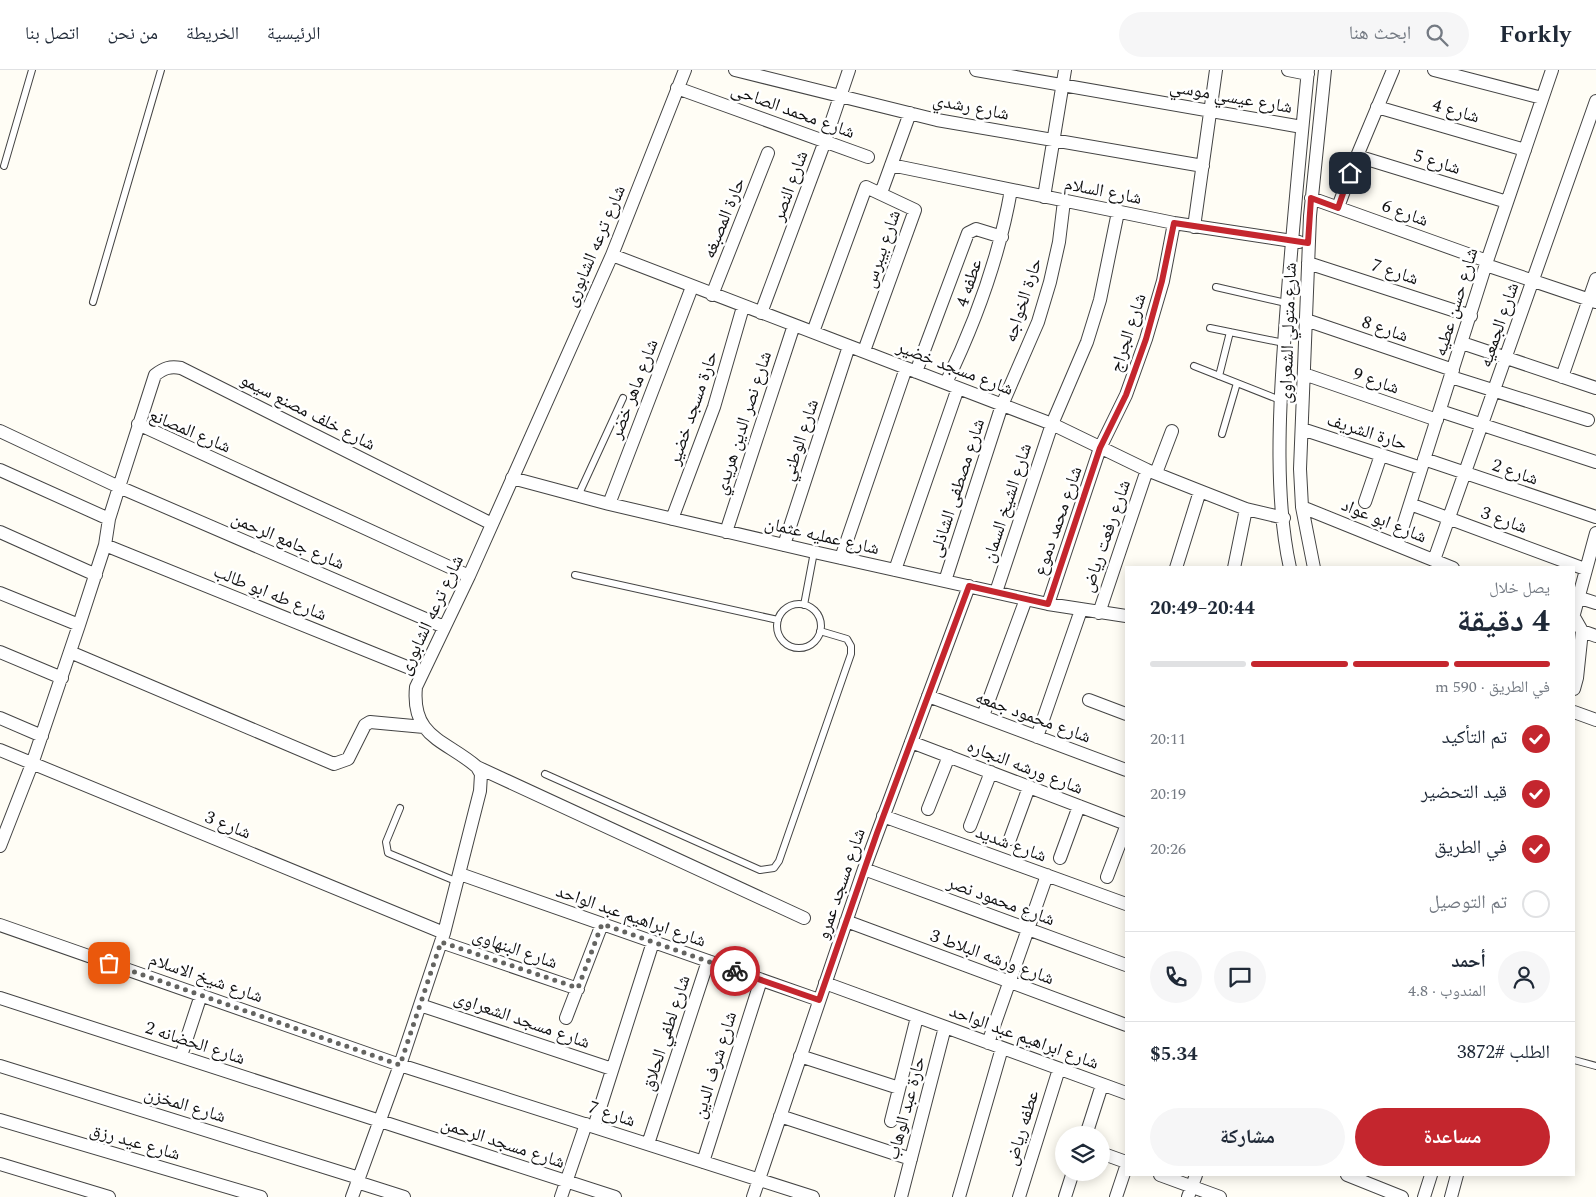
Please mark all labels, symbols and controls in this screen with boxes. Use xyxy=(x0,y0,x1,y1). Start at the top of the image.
search box xyxy=(1119,12,1469,57)
text: Forkly xyxy=(1499,17,1571,53)
text: ابحث هنا xyxy=(1349,19,1411,48)
text: اتصل بنا xyxy=(25,20,79,47)
text: من نحن xyxy=(107,20,158,47)
text: الخريطة xyxy=(186,20,239,47)
text: الرئيسية xyxy=(267,20,320,47)
icon: search xyxy=(1423,21,1451,49)
street label: شارع عيسي موسي xyxy=(1168,73,1294,122)
street label: شارع محمد الصاحى xyxy=(727,76,859,146)
street label: شارع رشدي xyxy=(930,86,1011,128)
street label: شارع 4 xyxy=(1429,91,1483,131)
street label: شارع 5 xyxy=(1410,142,1464,182)
street label: شارع النصر xyxy=(764,147,815,226)
pin xyxy=(1329,152,1371,194)
icon: home xyxy=(1336,159,1364,187)
street label: شارع السلام xyxy=(1062,170,1144,212)
street label: حارة المصبغه xyxy=(696,173,752,263)
street label: شارع ترعه الشابورى xyxy=(557,181,633,311)
street label: شارع 6 xyxy=(1378,192,1432,234)
street label: شارع بيبرس xyxy=(856,206,908,292)
street label: شارع حسن عطيه xyxy=(1427,244,1485,360)
street label: شارع 7 xyxy=(1368,252,1422,292)
street label: حارة الخواجه xyxy=(997,254,1049,346)
street label: عطفه 4 xyxy=(949,256,989,310)
street label: شارع متولي الشعراوى xyxy=(1272,262,1305,404)
street label: شارع الجمعيه xyxy=(1472,279,1526,371)
street label: شارع الجراج xyxy=(1103,290,1153,376)
street label: شارع 8 xyxy=(1358,308,1412,350)
street label: شارع مسجد خضير xyxy=(892,333,1017,403)
street label: شارع ماهر خضر xyxy=(602,335,665,444)
street label: حارة مسجد خضير xyxy=(661,347,725,470)
street label: شارع نصر الدين هريدي xyxy=(707,348,779,498)
street label: شارع 9 xyxy=(1349,360,1403,402)
street label: شارع خلف مصنع سيمو xyxy=(236,366,380,458)
street label: شارع الوطني xyxy=(774,396,826,485)
street label: شارع المصانع xyxy=(145,402,235,460)
street label: حارة الشريف xyxy=(1323,406,1411,458)
street label: شارع مصطفى الشاذلى xyxy=(922,415,992,561)
street label: شارع الشيخ السمان xyxy=(975,440,1039,566)
street label: شارع 2 xyxy=(1488,451,1542,493)
street label: شارع محمد دموع xyxy=(1027,463,1089,579)
street label: شارع رفعت رياض xyxy=(1074,476,1138,596)
street label: شارع ابو عواد xyxy=(1337,492,1431,550)
street label: شارع 3 xyxy=(1477,499,1531,541)
street label: شارع جامع الرحمن xyxy=(227,505,349,577)
street label: شارع عمليه عثمان xyxy=(762,510,882,562)
street label: شارع ترعه الشابورى xyxy=(391,550,471,680)
street label: شارع طه ابو طالب xyxy=(209,558,331,628)
text: يصل خلال xyxy=(1489,576,1550,600)
text: 20:44–20:49 xyxy=(1150,594,1255,623)
text: 4 دقيقة xyxy=(1457,597,1550,646)
text: في الطريق · 590 m xyxy=(1435,675,1550,699)
street label: شارع محمود جمعه xyxy=(971,684,1095,750)
text: تم التأكيد xyxy=(1442,723,1507,752)
icon: check xyxy=(1522,725,1550,753)
text: 20:11 xyxy=(1150,727,1186,751)
street label: شارع ورشه النجاره xyxy=(963,732,1087,802)
text: قيد التحضير xyxy=(1421,778,1507,807)
icon: check xyxy=(1522,780,1550,808)
text: 20:19 xyxy=(1150,782,1186,806)
street label: شارع 3 xyxy=(201,804,255,846)
street label: شارع شديد xyxy=(972,819,1050,869)
street label: شارع مسجد عمرو xyxy=(809,825,873,943)
text: في الطريق xyxy=(1434,833,1507,862)
icon: check xyxy=(1522,835,1550,863)
text: 20:26 xyxy=(1150,837,1186,861)
street label: شارع محمود نصر xyxy=(942,869,1059,933)
street label: شارع ابراهيم عبد الواحد xyxy=(552,878,710,954)
text: تم التوصيل xyxy=(1428,888,1507,917)
street label: شارع البنهاوى xyxy=(469,922,561,976)
street label: شارع ورشه البلاط 3 xyxy=(926,922,1058,992)
pin xyxy=(88,942,130,984)
street label: شارع شيخ الاسلام xyxy=(145,946,267,1010)
courier xyxy=(710,946,760,996)
text: أحمد xyxy=(1451,947,1486,976)
icon: bag xyxy=(95,949,123,977)
button: phone xyxy=(1150,951,1202,1003)
button: chat xyxy=(1214,951,1266,1003)
button: person xyxy=(1498,951,1550,1003)
icon: bike xyxy=(721,957,749,985)
street label: شارع لطفي الحلاق xyxy=(635,972,698,1095)
text: المندوب · 4.8 xyxy=(1408,979,1486,1003)
street label: شارع مسجد الشعراوى xyxy=(450,984,594,1056)
street label: شارع ابراهيم عبد الواحد xyxy=(945,997,1103,1077)
street label: شارع شرف الدين xyxy=(686,1008,744,1122)
street label: شارع الحضانه 2 xyxy=(141,1014,249,1072)
text: الطلب #3872 xyxy=(1457,1038,1550,1067)
text: $5.34 xyxy=(1150,1040,1198,1069)
street label: حارة عبد الوهاب xyxy=(879,1053,933,1163)
street label: شارع المخزن xyxy=(141,1080,229,1130)
street label: عطفه رياض xyxy=(998,1087,1046,1169)
street label: شارع 7 xyxy=(585,1094,639,1134)
button: مشاركة xyxy=(1150,1108,1345,1166)
button: مساعدة xyxy=(1355,1108,1550,1166)
street label: شارع مسجد الرحمن xyxy=(438,1110,568,1176)
street label: شارع عيد رزق xyxy=(87,1116,183,1168)
map controls xyxy=(1055,1126,1110,1181)
button: layers xyxy=(1055,1126,1110,1181)

